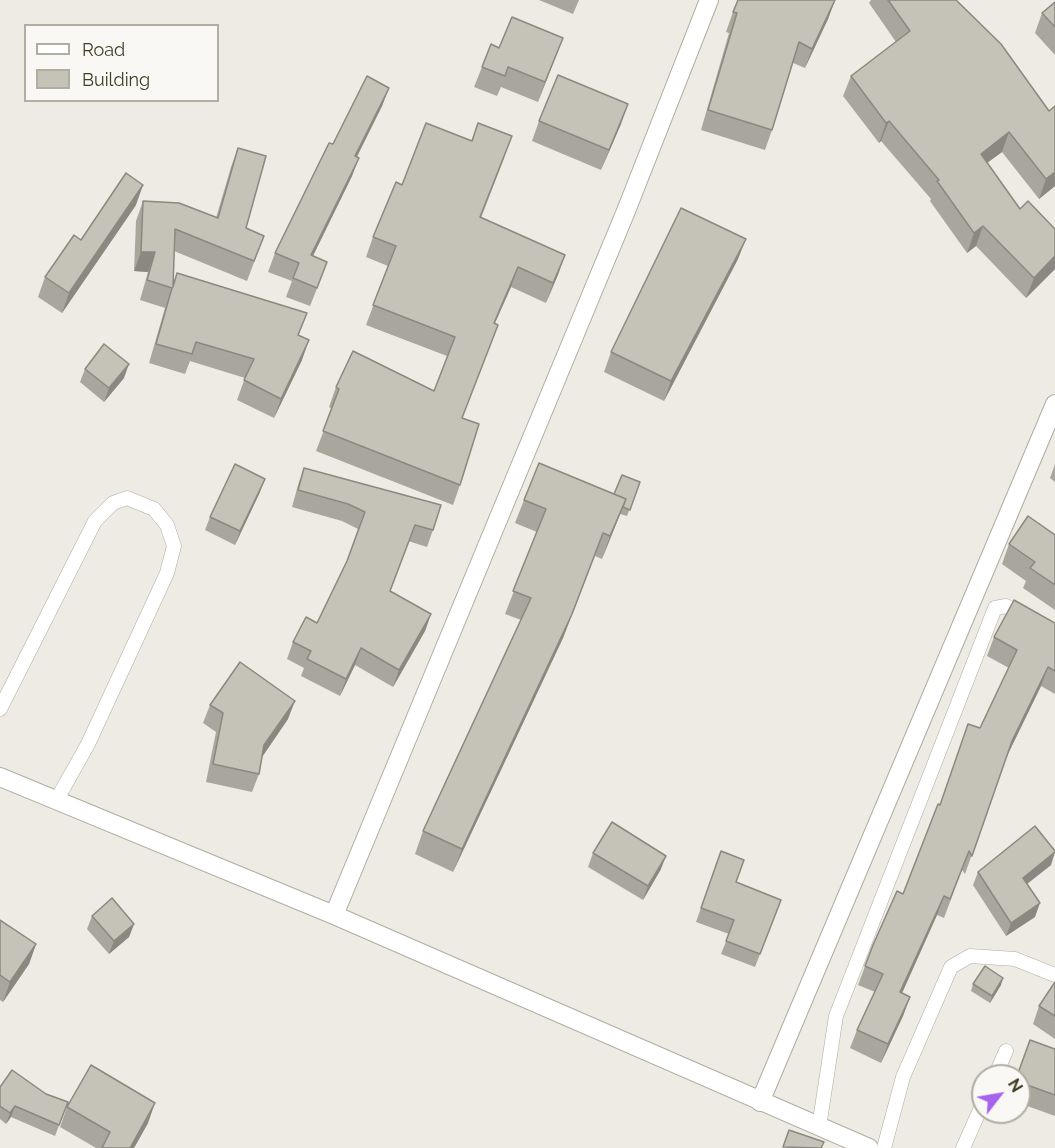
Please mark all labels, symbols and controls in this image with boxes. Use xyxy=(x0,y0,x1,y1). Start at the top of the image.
legend xyxy=(24,24,219,102)
text: Road xyxy=(82,39,125,60)
text: Building xyxy=(82,69,150,90)
north arrow xyxy=(971,1064,1031,1124)
text: N xyxy=(1004,1075,1026,1096)

